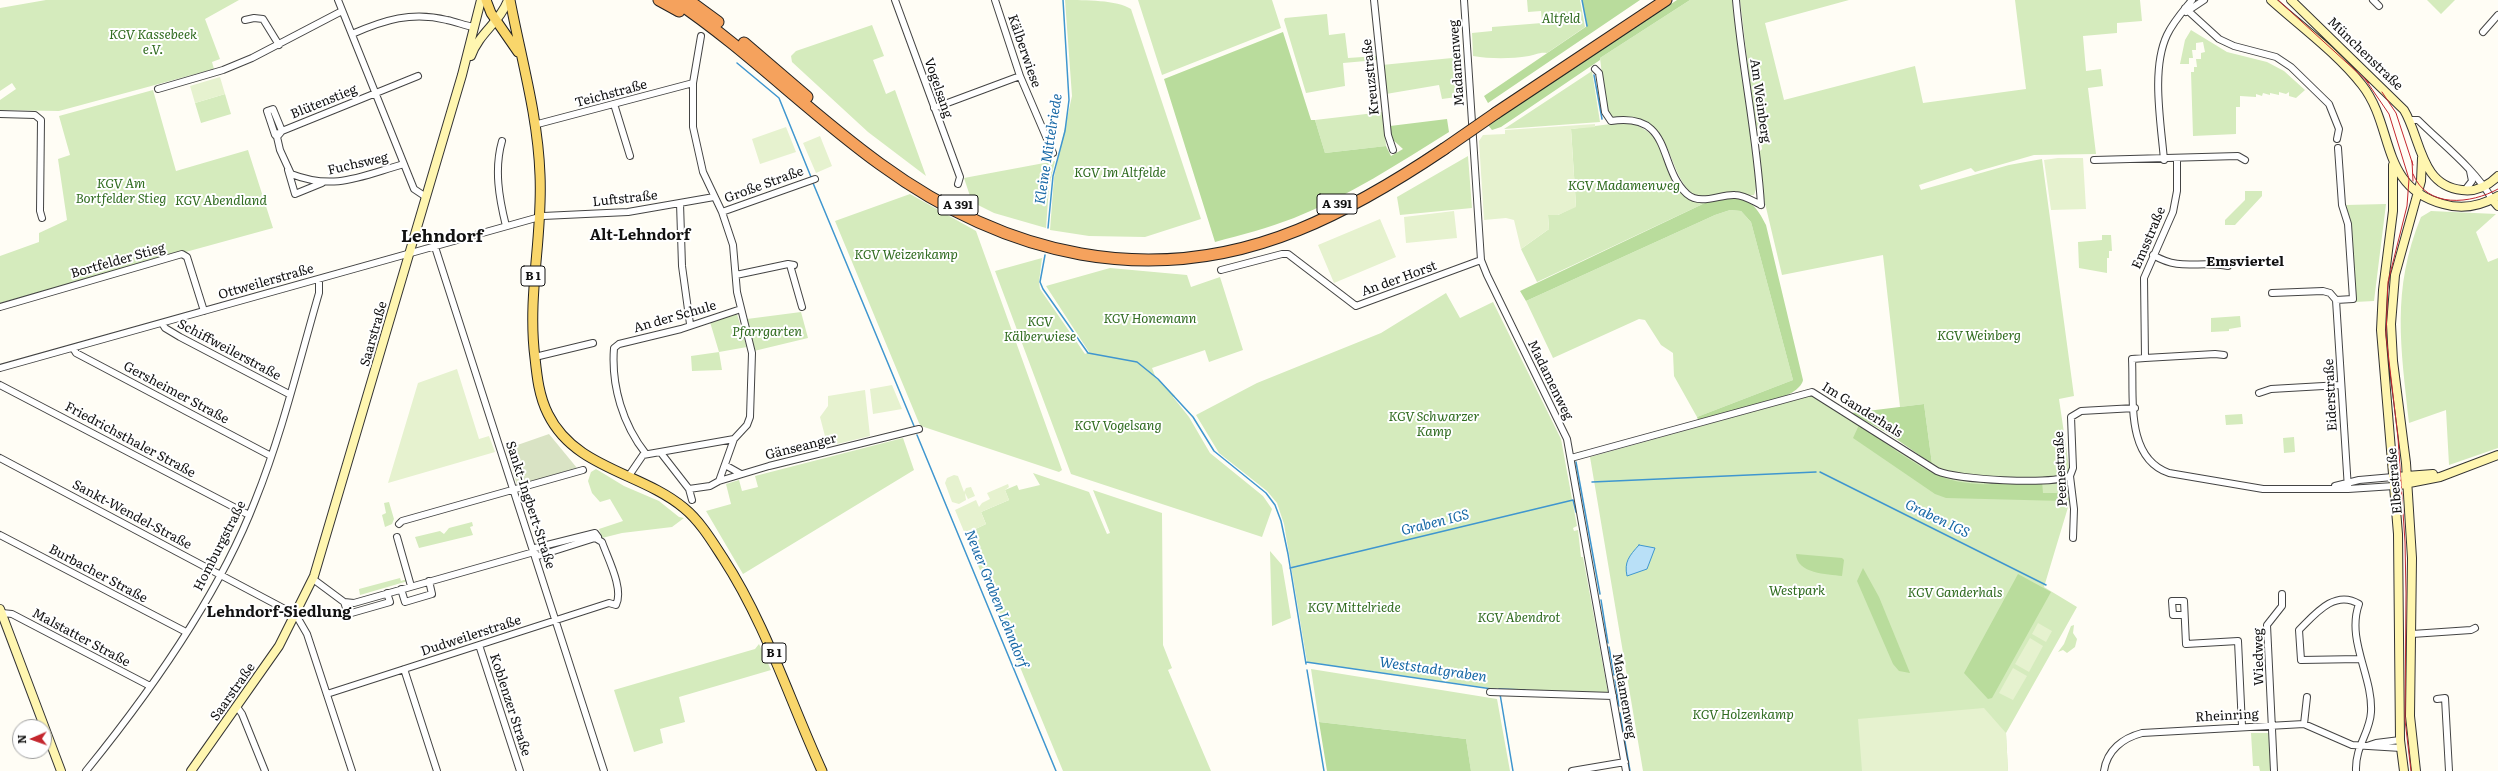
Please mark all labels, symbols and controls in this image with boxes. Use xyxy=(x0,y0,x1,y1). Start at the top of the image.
park label: Altfeld xyxy=(1541,11,1581,27)
street label: Kälberwiese xyxy=(1004,12,1044,90)
street label: Münchenstraße xyxy=(2324,14,2406,94)
street label: Madamenweg xyxy=(1446,19,1468,107)
park label: KGV Kassebeek e.V. xyxy=(109,27,197,58)
street label: Kreuzstraße xyxy=(1359,38,1383,116)
street label: Vogelsang xyxy=(920,56,956,120)
street label: Am Weinberg xyxy=(1746,58,1774,144)
street label: Teichstraße xyxy=(573,77,649,111)
street label: Blütenstieg xyxy=(289,82,359,122)
water label: Kleine Mittelriede xyxy=(1032,92,1066,206)
street label: Fuchsweg xyxy=(326,149,390,179)
street label: Große Straße xyxy=(722,163,806,207)
park label: KGV Im Altfelde xyxy=(1074,165,1166,181)
park label: KGV Am Bortfelder Stieg xyxy=(75,176,167,207)
park label: KGV Madamenweg xyxy=(1568,178,1680,194)
street label: Luftstraße xyxy=(592,188,658,210)
park label: KGV Abendland xyxy=(175,193,267,209)
road number: A 391 xyxy=(1317,194,1357,214)
road number: A 391 xyxy=(938,195,978,215)
street label: Emsstraße xyxy=(2129,205,2169,271)
district label: Lehndorf xyxy=(401,227,483,247)
district label: Alt-Lehndorf xyxy=(590,227,690,245)
street label: Bortfelder Stieg xyxy=(69,240,167,282)
park label: KGV Weizenkamp xyxy=(854,247,958,263)
district label: Emsviertel xyxy=(2206,254,2284,270)
street label: An der Horst xyxy=(1359,258,1439,300)
street label: Ottweilerstraße xyxy=(216,261,316,303)
road number: B 1 xyxy=(521,266,545,286)
street label: An der Schule xyxy=(632,298,718,336)
street label: Saarstraße xyxy=(357,300,391,368)
park label: KGV Honemann xyxy=(1103,311,1197,327)
park label: KGV Kälberwiese xyxy=(1004,314,1076,345)
street label: Schiffweilerstraße xyxy=(175,316,283,384)
park label: Pfarrgarten xyxy=(732,324,802,340)
park label: KGV Weinberg xyxy=(1937,328,2021,344)
street label: Madamenweg xyxy=(1524,338,1576,422)
street label: Eiderstraße xyxy=(2321,358,2341,432)
street label: Gersheimer Straße xyxy=(121,359,231,427)
street label: Im Ganderhals xyxy=(1819,379,1905,441)
street label: Friedrichsthaler Straße xyxy=(62,399,198,481)
park label: KGV Schwarzer Kamp xyxy=(1388,409,1480,440)
park label: KGV Vogelsang xyxy=(1074,418,1162,434)
street label: Gänseanger xyxy=(764,431,838,463)
street label: Peenestraße xyxy=(2051,431,2071,507)
street label: Sankt-Ingbert-Straße xyxy=(502,439,558,571)
street label: Elbestraße xyxy=(2384,447,2406,515)
street label: Sankt-Wendel-Straße xyxy=(70,477,194,553)
water label: Graben IGS xyxy=(1902,496,1972,542)
street label: Homburgstraße xyxy=(191,498,249,594)
water label: Graben IGS xyxy=(1399,506,1471,540)
water label: Neuer Graben Lehndorf xyxy=(961,528,1031,670)
street label: Burbacher Straße xyxy=(46,541,150,607)
park label: Westpark xyxy=(1769,583,1825,599)
park label: KGV Ganderhals xyxy=(1907,585,2003,601)
park label: KGV Mittelriede xyxy=(1307,600,1401,616)
district label: Lehndorf-Siedlung xyxy=(207,604,351,622)
street label: Malstatter Straße xyxy=(29,606,133,670)
park label: KGV Abendrot xyxy=(1477,610,1561,626)
street label: Dudweilerstraße xyxy=(419,612,523,660)
street label: Wiedweg xyxy=(2251,628,2267,686)
road number: B 1 xyxy=(762,643,786,663)
street label: Koblenzer Straße xyxy=(486,652,534,758)
street label: Madamenweg xyxy=(1609,652,1639,740)
water label: Weststadtgraben xyxy=(1378,654,1488,686)
street label: Saarstraße xyxy=(207,660,259,724)
park label: KGV Holzenkamp xyxy=(1692,707,1794,723)
street label: Rheinring xyxy=(2195,707,2259,725)
north arrow xyxy=(12,719,52,759)
text: N xyxy=(13,734,29,744)

